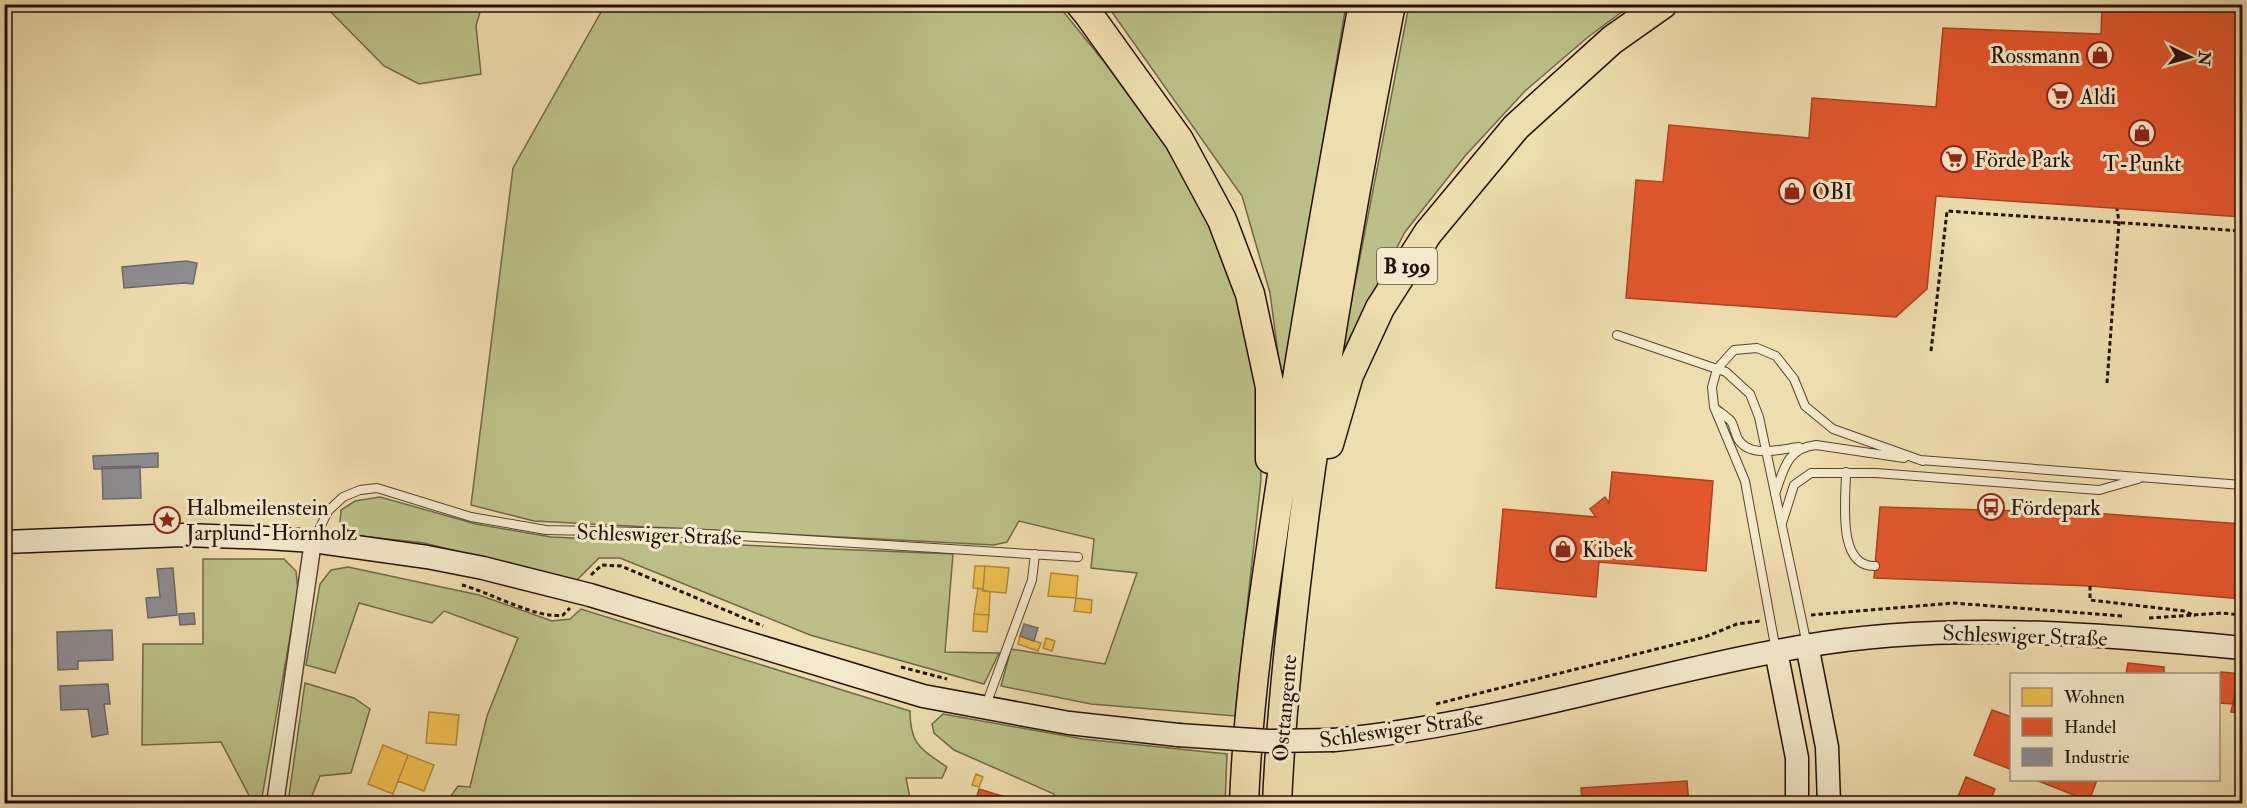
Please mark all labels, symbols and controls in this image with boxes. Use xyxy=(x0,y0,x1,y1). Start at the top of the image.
north arrow xyxy=(2160,27,2220,87)
shop icon: Rossmann xyxy=(2085,40,2115,70)
place label: Rossmann xyxy=(1990,42,2080,70)
text: N xyxy=(2193,49,2215,67)
supermarket icon: Aldi xyxy=(2045,81,2075,111)
place label: Aldi xyxy=(2079,83,2116,111)
shop icon: T-Punkt xyxy=(2127,118,2157,148)
supermarket icon: Förde Park xyxy=(1939,144,1969,174)
place label: Förde Park xyxy=(1974,146,2071,174)
place label: T-Punkt xyxy=(2103,150,2181,178)
shop icon: OBI xyxy=(1777,176,1807,206)
place label: OBI xyxy=(1812,178,1853,206)
road number: B 199 xyxy=(1377,248,1437,284)
bus stop icon: Fördepark xyxy=(1976,492,2006,522)
place label: Halbmeilenstein Jarplund-Hornholz xyxy=(185,494,358,548)
place label: Fördepark xyxy=(2010,494,2101,523)
place icon: Halbmeilenstein Jarplund-Hornholz xyxy=(152,505,182,535)
street label: Schleswiger Straße xyxy=(576,518,742,552)
shop icon: Kibek xyxy=(1548,534,1578,564)
place label: Kibek xyxy=(1582,536,1634,564)
street label: Schleswiger Straße xyxy=(1942,619,2108,653)
street label: Osttangente xyxy=(1266,653,1304,763)
legend xyxy=(2010,673,2220,781)
text: Wohnen xyxy=(2063,686,2125,709)
street label: Schleswiger Straße xyxy=(1318,704,1485,754)
text: Handel xyxy=(2064,716,2117,739)
text: Industrie xyxy=(2064,746,2130,769)

